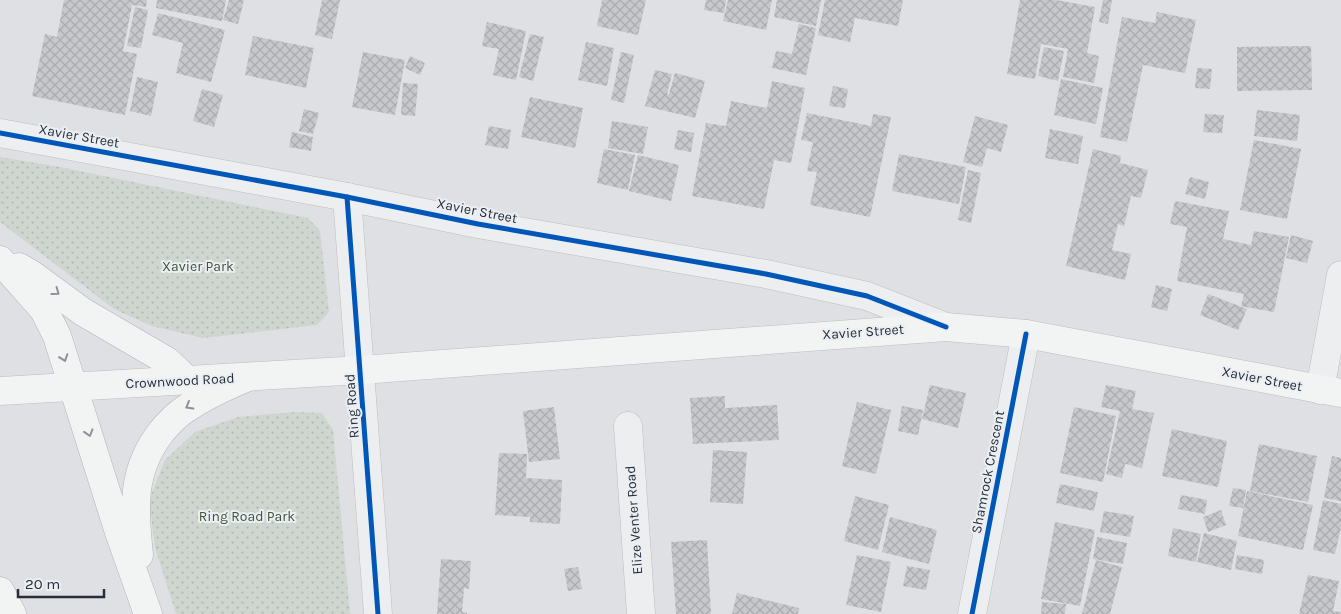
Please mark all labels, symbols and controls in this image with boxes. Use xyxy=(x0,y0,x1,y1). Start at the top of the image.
street label: Xavier Street xyxy=(37,121,121,151)
street label: Xavier Street xyxy=(435,195,519,227)
park label: Xavier Park xyxy=(162,258,234,275)
one-way arrow xyxy=(50,286,60,295)
street label: Xavier Street xyxy=(822,321,904,343)
one-way arrow xyxy=(59,353,69,362)
street label: Xavier Street xyxy=(1220,363,1304,395)
street label: Crownwood Road xyxy=(125,370,235,392)
street label: Ring Road xyxy=(341,373,363,439)
one-way arrow xyxy=(186,400,195,410)
street label: Shamrock Crescent xyxy=(968,409,1008,535)
one-way arrow xyxy=(83,429,93,437)
street label: Elize Venter Road xyxy=(622,465,646,575)
park label: Ring Road Park xyxy=(199,508,295,525)
scale bar xyxy=(18,566,104,598)
text: 20 m xyxy=(25,575,60,593)

